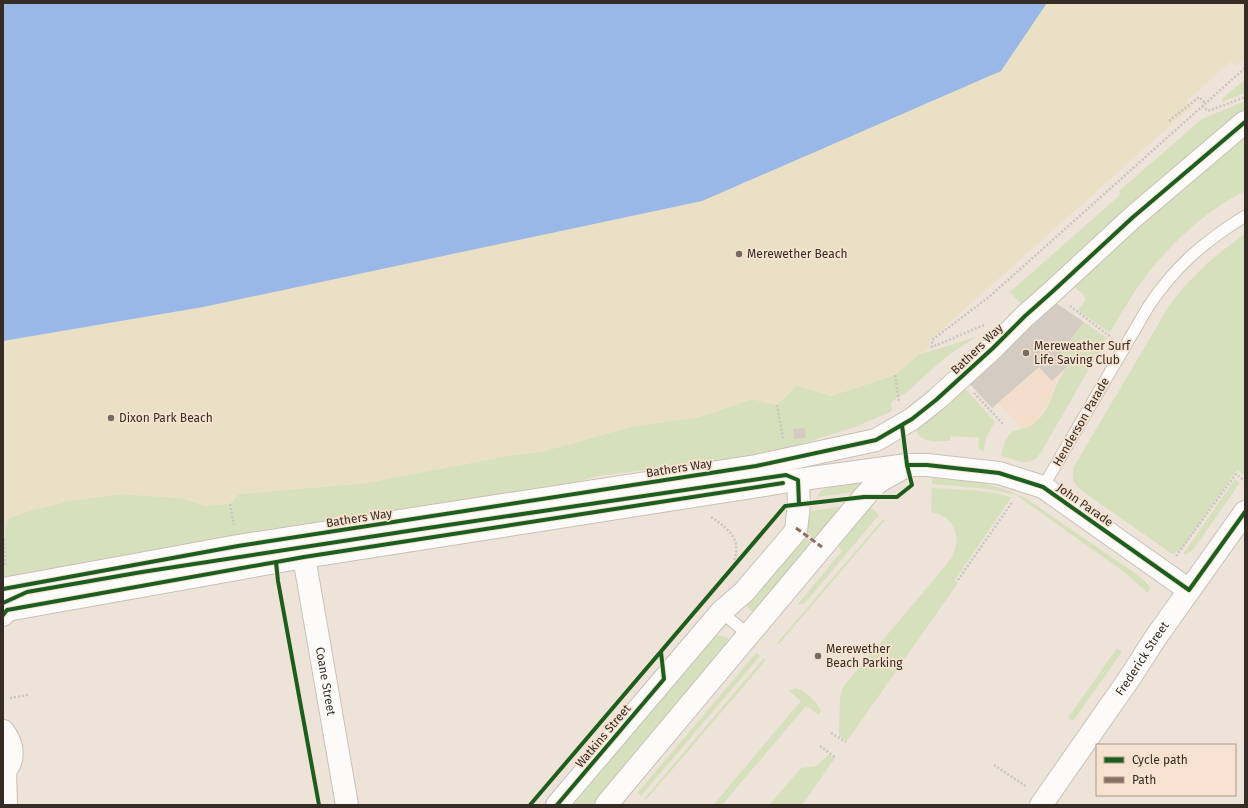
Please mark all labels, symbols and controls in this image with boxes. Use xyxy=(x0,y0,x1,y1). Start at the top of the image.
place label: Merewether Beach xyxy=(747,247,848,261)
marker: Merewether Beach xyxy=(734,249,744,259)
street label: Bathers Way xyxy=(948,321,1006,377)
place label: Mereweather Surf Life Saving Club xyxy=(1034,339,1131,367)
marker: Mereweather Surf Life Saving Club xyxy=(1021,348,1031,358)
street label: Henderson Parade xyxy=(1050,375,1112,469)
place label: Dixon Park Beach xyxy=(119,411,213,425)
marker: Dixon Park Beach xyxy=(106,413,116,423)
street label: Bathers Way xyxy=(645,456,713,480)
street label: John Parade xyxy=(1054,481,1116,529)
street label: Bathers Way xyxy=(325,506,393,530)
street label: Frederick Street xyxy=(1113,618,1172,698)
place label: Merewether Beach Parking xyxy=(826,642,903,670)
street label: Coane Street xyxy=(313,646,338,717)
marker: Merewether Beach Parking xyxy=(813,651,823,661)
street label: Watkins Street xyxy=(572,701,634,771)
legend xyxy=(1096,744,1236,796)
text: Cycle path xyxy=(1132,753,1188,767)
text: Path xyxy=(1132,773,1156,787)

